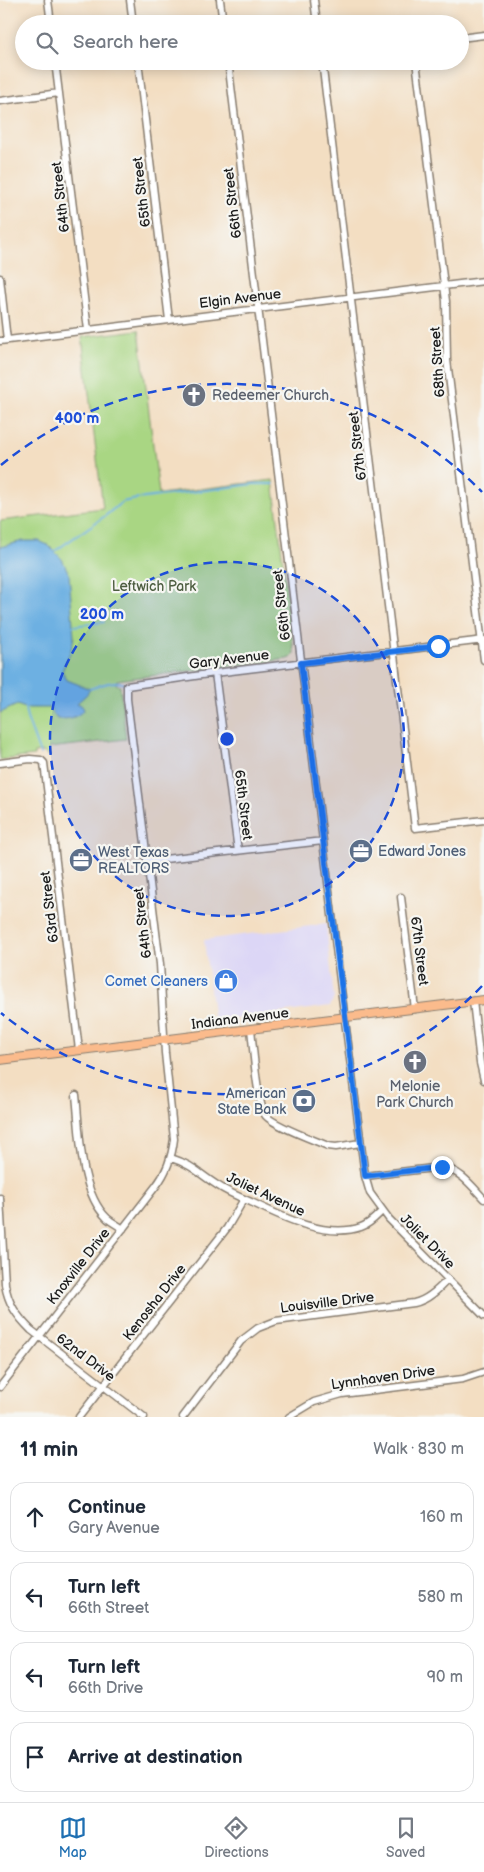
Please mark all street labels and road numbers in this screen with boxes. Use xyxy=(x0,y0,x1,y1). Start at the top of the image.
street label: 65th Street xyxy=(129,155,154,228)
street label: 64th Street xyxy=(48,160,73,233)
street label: 66th Street xyxy=(220,166,245,239)
street label: Elgin Avenue xyxy=(198,285,282,312)
street label: 68th Street xyxy=(427,325,448,398)
street label: 67th Street xyxy=(345,410,370,481)
street label: 66th Street xyxy=(269,568,294,641)
street label: Gary Avenue xyxy=(188,646,270,673)
street label: 65th Street xyxy=(231,769,256,842)
street label: 63rd Street xyxy=(37,870,62,944)
street label: 64th Street xyxy=(130,886,155,959)
street label: 67th Street xyxy=(407,916,432,987)
street label: Indiana Avenue xyxy=(190,1004,290,1033)
street label: Joliet Avenue xyxy=(224,1169,308,1220)
street label: Joliet Drive xyxy=(397,1210,459,1272)
street label: Knoxville Drive xyxy=(43,1225,113,1308)
street label: Kenosha Drive xyxy=(119,1261,190,1344)
street label: Louisville Drive xyxy=(279,1288,375,1317)
street label: 62nd Drive xyxy=(53,1330,119,1385)
street label: Lynnhaven Drive xyxy=(330,1362,436,1393)

